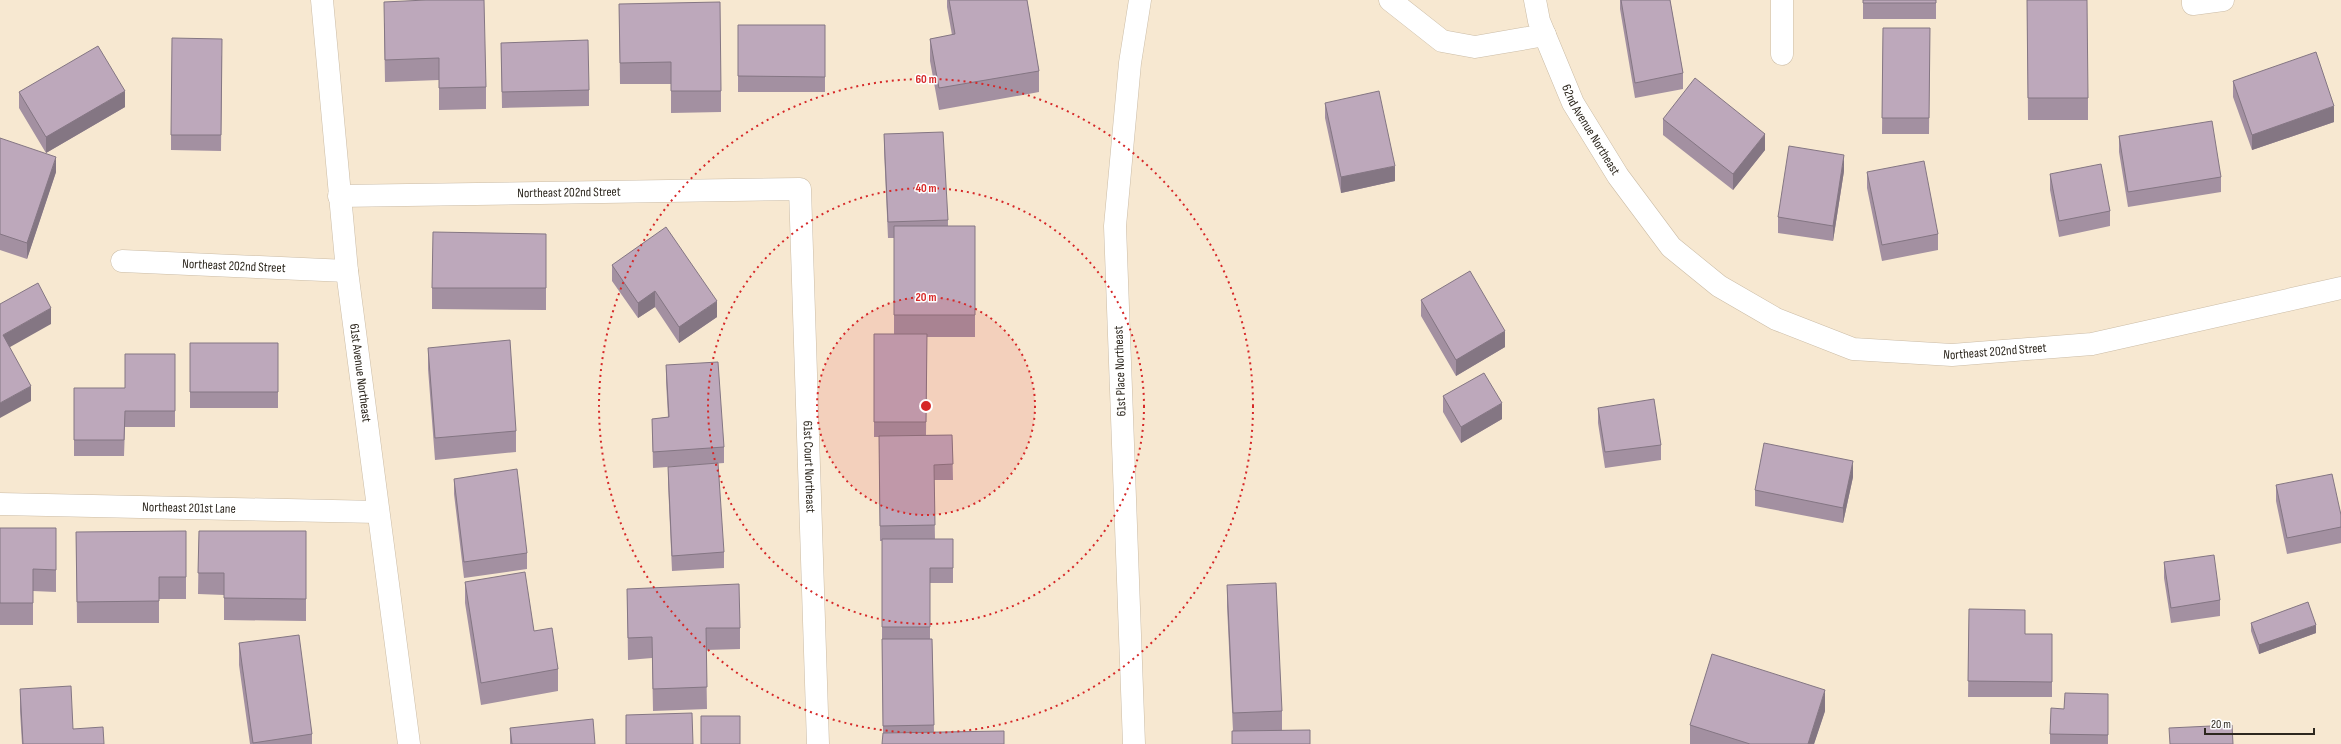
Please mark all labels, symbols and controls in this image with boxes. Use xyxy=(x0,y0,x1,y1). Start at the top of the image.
text: 60 m xyxy=(915,72,937,87)
street label: 62nd Avenue Northeast xyxy=(1558,82,1623,178)
text: 40 m xyxy=(915,181,937,196)
street label: Northeast 202nd Street xyxy=(517,184,621,201)
street label: Northeast 202nd Street xyxy=(182,256,286,276)
text: 20 m xyxy=(916,290,936,305)
street label: 61st Avenue Northeast xyxy=(346,323,375,423)
street label: 61st Place Northeast xyxy=(1110,325,1130,417)
street label: Northeast 202nd Street xyxy=(1943,340,2047,363)
centre of rings xyxy=(919,399,933,413)
street label: 61st Court Northeast xyxy=(800,420,819,513)
street label: Northeast 201st Lane xyxy=(142,499,236,517)
scale bar xyxy=(2205,710,2314,736)
text: 20 m xyxy=(2211,717,2231,732)

